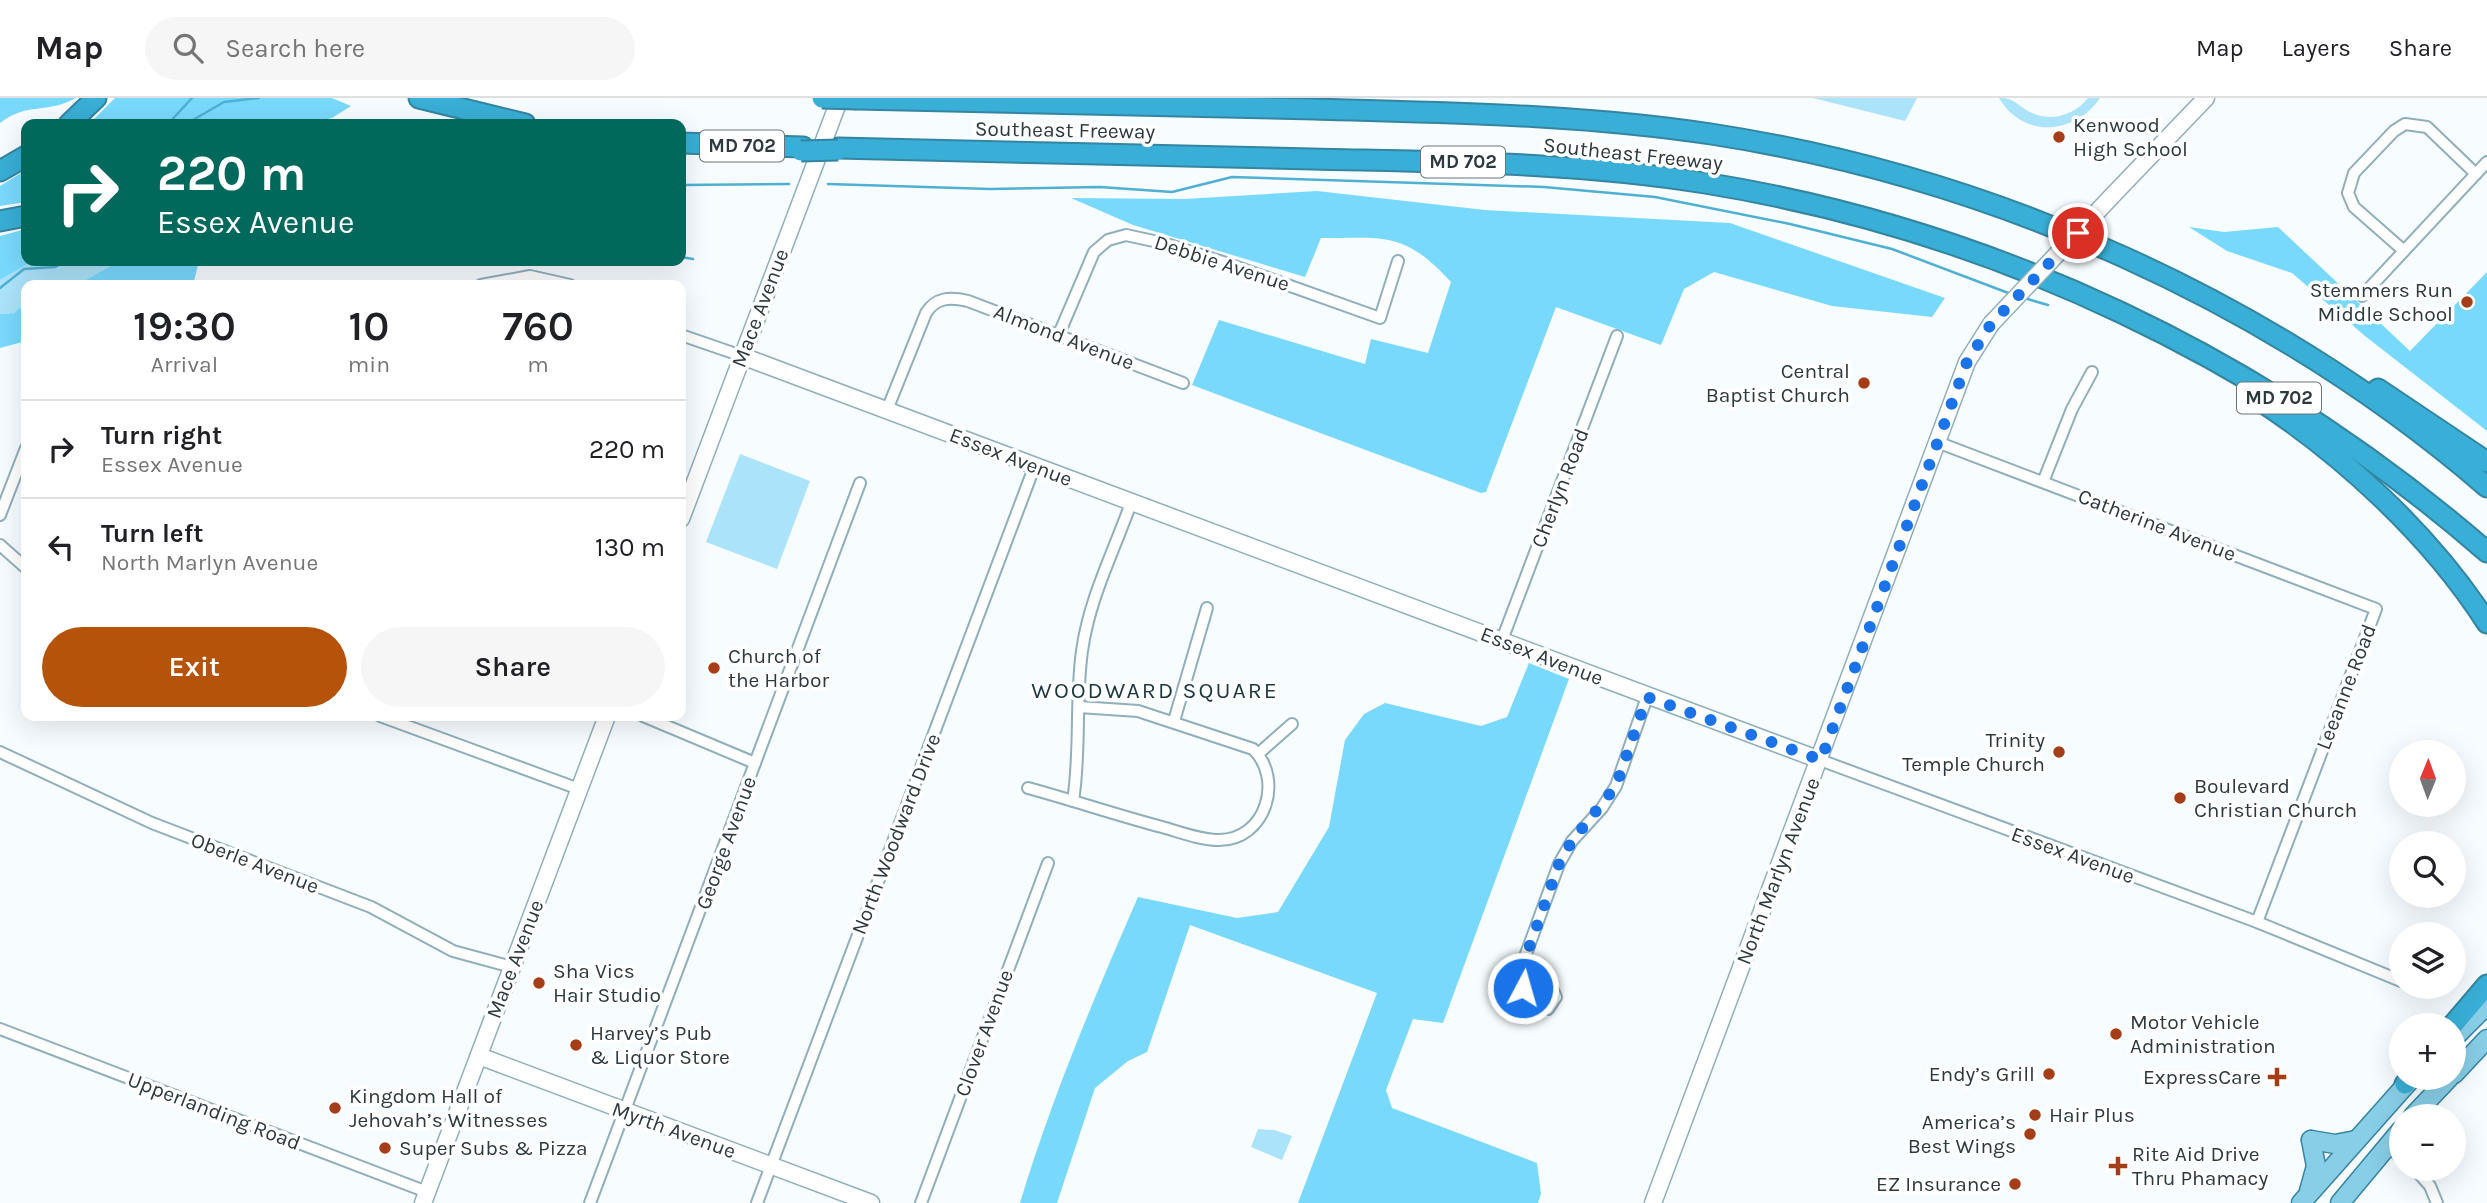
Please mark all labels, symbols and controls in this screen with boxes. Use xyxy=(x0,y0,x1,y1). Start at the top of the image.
search box xyxy=(145,17,635,80)
text: Map xyxy=(35,29,103,67)
icon: search xyxy=(169,29,207,67)
text: Search here xyxy=(225,33,365,64)
text: Map xyxy=(2196,34,2244,62)
text: Layers xyxy=(2282,34,2351,62)
text: Share xyxy=(2389,34,2452,62)
place label: Kenwood High School xyxy=(2073,113,2188,161)
street label: Southeast Freeway xyxy=(975,116,1156,144)
marker: Kenwood High School xyxy=(2051,129,2067,145)
road number: MD 702 xyxy=(700,130,784,162)
street label: Southeast Freeway xyxy=(1542,133,1724,175)
text: 220 m xyxy=(157,145,306,202)
road number: MD 702 xyxy=(1421,146,1505,178)
icon: right xyxy=(42,147,133,238)
pin xyxy=(2048,203,2108,263)
text: Essex Avenue xyxy=(157,204,354,241)
icon: arrive xyxy=(2059,214,2097,252)
street label: Debbie Avenue xyxy=(1151,230,1293,296)
street label: Mace Avenue xyxy=(726,245,794,371)
place label: Stemmers Run Middle School xyxy=(2310,278,2453,326)
marker: Stemmers Run Middle School xyxy=(2459,294,2475,310)
street label: Almond Avenue xyxy=(990,299,1138,375)
text: 19:30 xyxy=(133,301,236,351)
text: 10 xyxy=(349,301,389,351)
text: 760 xyxy=(502,301,574,351)
text: Arrival xyxy=(151,351,218,378)
text: min xyxy=(348,351,390,378)
text: m xyxy=(527,351,549,378)
place label: Central Baptist Church xyxy=(1706,359,1850,407)
marker: Central Baptist Church xyxy=(1856,375,1872,391)
road number: MD 702 xyxy=(2237,382,2321,414)
text: Turn right xyxy=(101,420,222,451)
street label: Essex Avenue xyxy=(946,423,1076,491)
street label: Cherlyn Road xyxy=(1526,425,1594,551)
icon: right xyxy=(42,430,80,468)
text: 220 m xyxy=(589,434,665,465)
text: Essex Avenue xyxy=(101,451,243,478)
street label: Catherine Avenue xyxy=(2075,484,2239,566)
text: Turn left xyxy=(101,518,203,549)
icon: left xyxy=(42,528,80,566)
text: 130 m xyxy=(595,532,665,563)
text: North Marlyn Avenue xyxy=(101,549,318,576)
street label: Leeanne Road xyxy=(2311,621,2381,753)
street label: Essex Avenue xyxy=(1477,622,1607,690)
button: Exit xyxy=(42,627,347,707)
button: Share xyxy=(361,627,665,707)
place label: Church of the Harbor xyxy=(728,644,829,692)
marker: Church of the Harbor xyxy=(706,660,722,676)
district label: WOODWARD SQUARE xyxy=(1031,677,1279,704)
place label: Trinity Temple Church xyxy=(1902,728,2045,776)
street label: North Woodward Drive xyxy=(847,730,945,938)
north arrow xyxy=(2389,740,2466,817)
map controls xyxy=(2389,740,2466,1181)
marker: Trinity Temple Church xyxy=(2051,744,2067,760)
street label: George Avenue xyxy=(691,773,761,913)
street label: North Marlyn Avenue xyxy=(1731,774,1825,968)
place label: Boulevard Christian Church xyxy=(2194,774,2357,822)
marker: Boulevard Christian Church xyxy=(2172,790,2188,806)
street label: Essex Avenue xyxy=(2008,822,2138,888)
street label: Oberle Avenue xyxy=(188,828,322,898)
button: search xyxy=(2389,831,2466,908)
street label: Mace Avenue xyxy=(481,896,549,1022)
button: layers xyxy=(2389,922,2466,999)
position arrow xyxy=(1486,951,1560,1025)
place label: Sha Vics Hair Studio xyxy=(553,959,661,1007)
street label: Clover Avenue xyxy=(950,966,1018,1100)
marker: Sha Vics Hair Studio xyxy=(531,975,547,991)
place label: Motor Vehicle Administration xyxy=(2130,1010,2276,1058)
button: + xyxy=(2389,1013,2466,1090)
place label: Harvey’s Pub & Liquor Store xyxy=(590,1021,730,1069)
marker: Motor Vehicle Administration xyxy=(2108,1026,2124,1042)
marker: Harvey’s Pub & Liquor Store xyxy=(568,1037,584,1053)
place label: Endy’s Grill xyxy=(1929,1062,2035,1086)
place label: ExpressCare xyxy=(2143,1065,2261,1089)
marker: Endy’s Grill xyxy=(2041,1066,2057,1082)
street label: Upperlanding Road xyxy=(124,1067,304,1155)
marker: ExpressCare xyxy=(2267,1067,2287,1087)
place label: Kingdom Hall of Jehovah’s Witnesses xyxy=(349,1084,548,1132)
street label: Myrth Avenue xyxy=(609,1097,739,1163)
marker: Kingdom Hall of Jehovah’s Witnesses xyxy=(327,1100,343,1116)
place label: Hair Plus xyxy=(2049,1103,2135,1127)
button: − xyxy=(2389,1104,2466,1181)
marker: Hair Plus xyxy=(2027,1107,2043,1123)
place label: America’s Best Wings xyxy=(1908,1110,2016,1158)
marker: America’s Best Wings xyxy=(2022,1126,2038,1142)
place label: Super Subs & Pizza xyxy=(399,1136,588,1160)
marker: Super Subs & Pizza xyxy=(377,1140,393,1156)
place label: Rite Aid Drive Thru Phamacy xyxy=(2132,1142,2268,1190)
marker: Rite Aid Drive Thru Phamacy xyxy=(2110,1158,2126,1174)
place label: EZ Insurance xyxy=(1876,1172,2001,1196)
marker: EZ Insurance xyxy=(2007,1176,2023,1192)

